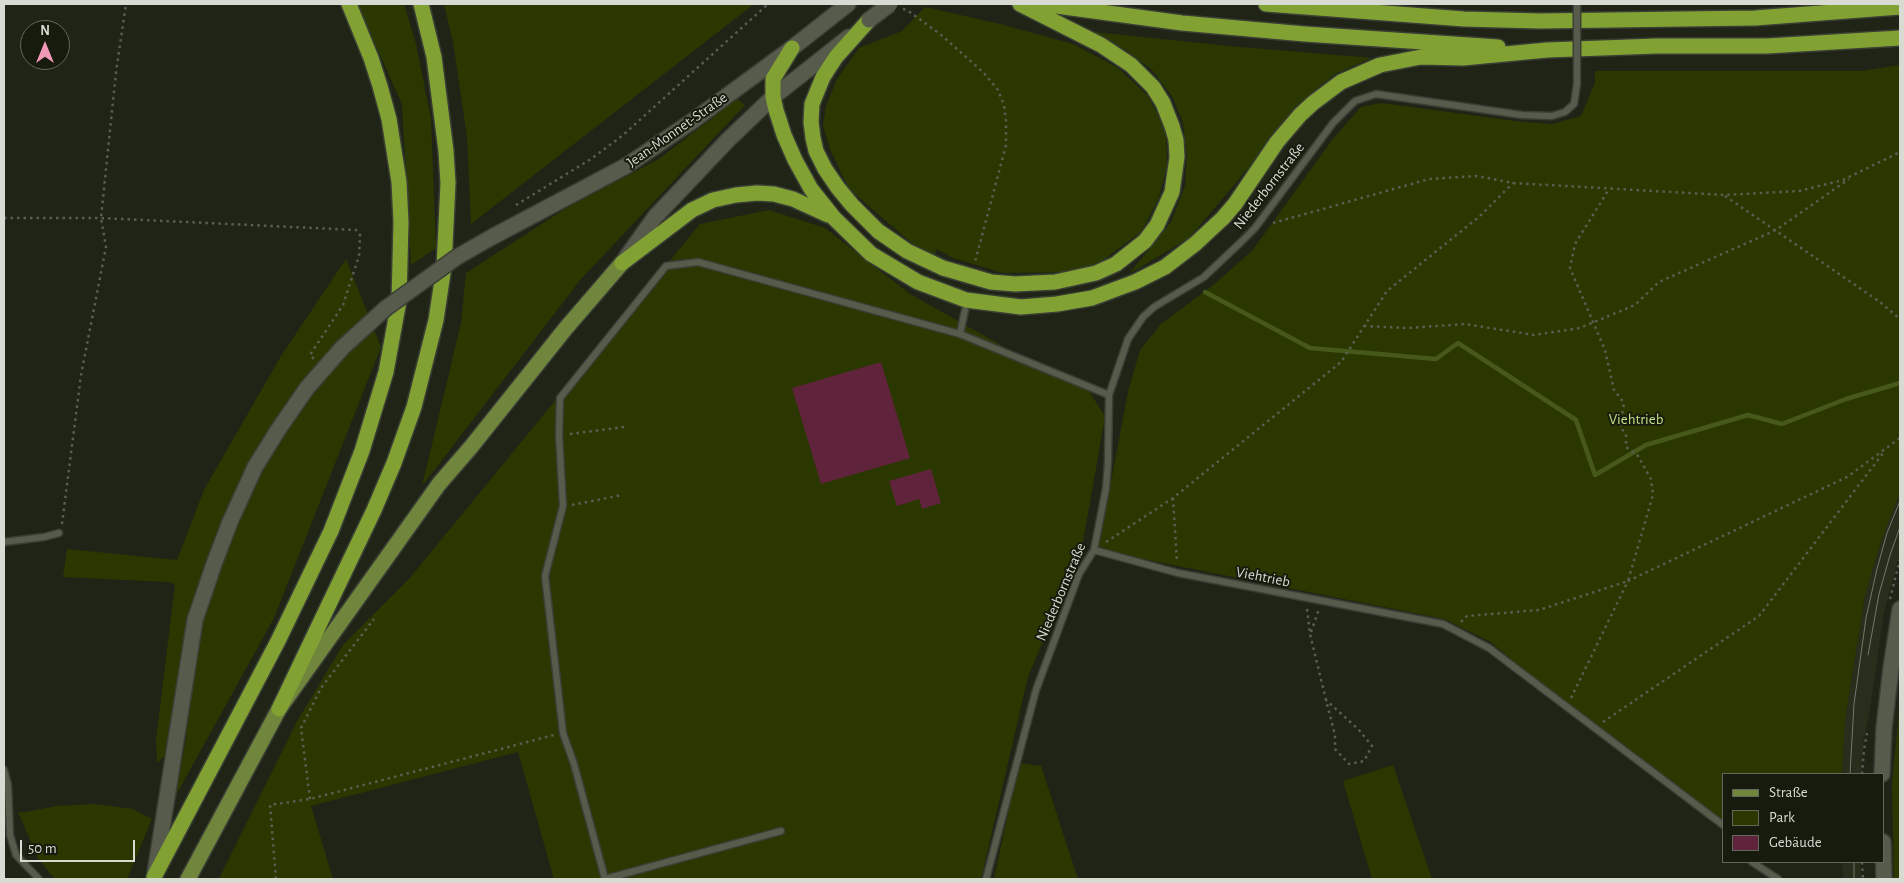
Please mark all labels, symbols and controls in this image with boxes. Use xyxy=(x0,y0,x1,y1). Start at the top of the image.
north arrow xyxy=(20,20,70,70)
text: N xyxy=(40,24,50,38)
street label: Jean-Monnet-Straße xyxy=(623,89,731,171)
street label: Niederbornstraße xyxy=(1230,139,1308,233)
park label: Viehtrieb xyxy=(1609,410,1663,428)
street label: Niederbornstraße xyxy=(1032,540,1090,644)
street label: Viehtrieb xyxy=(1234,563,1292,591)
legend xyxy=(1722,773,1884,863)
text: Straße xyxy=(1769,785,1808,800)
text: Park xyxy=(1769,810,1795,825)
scale bar xyxy=(22,830,138,862)
text: Gebäude xyxy=(1769,835,1822,850)
text: 50 m xyxy=(28,841,57,856)

